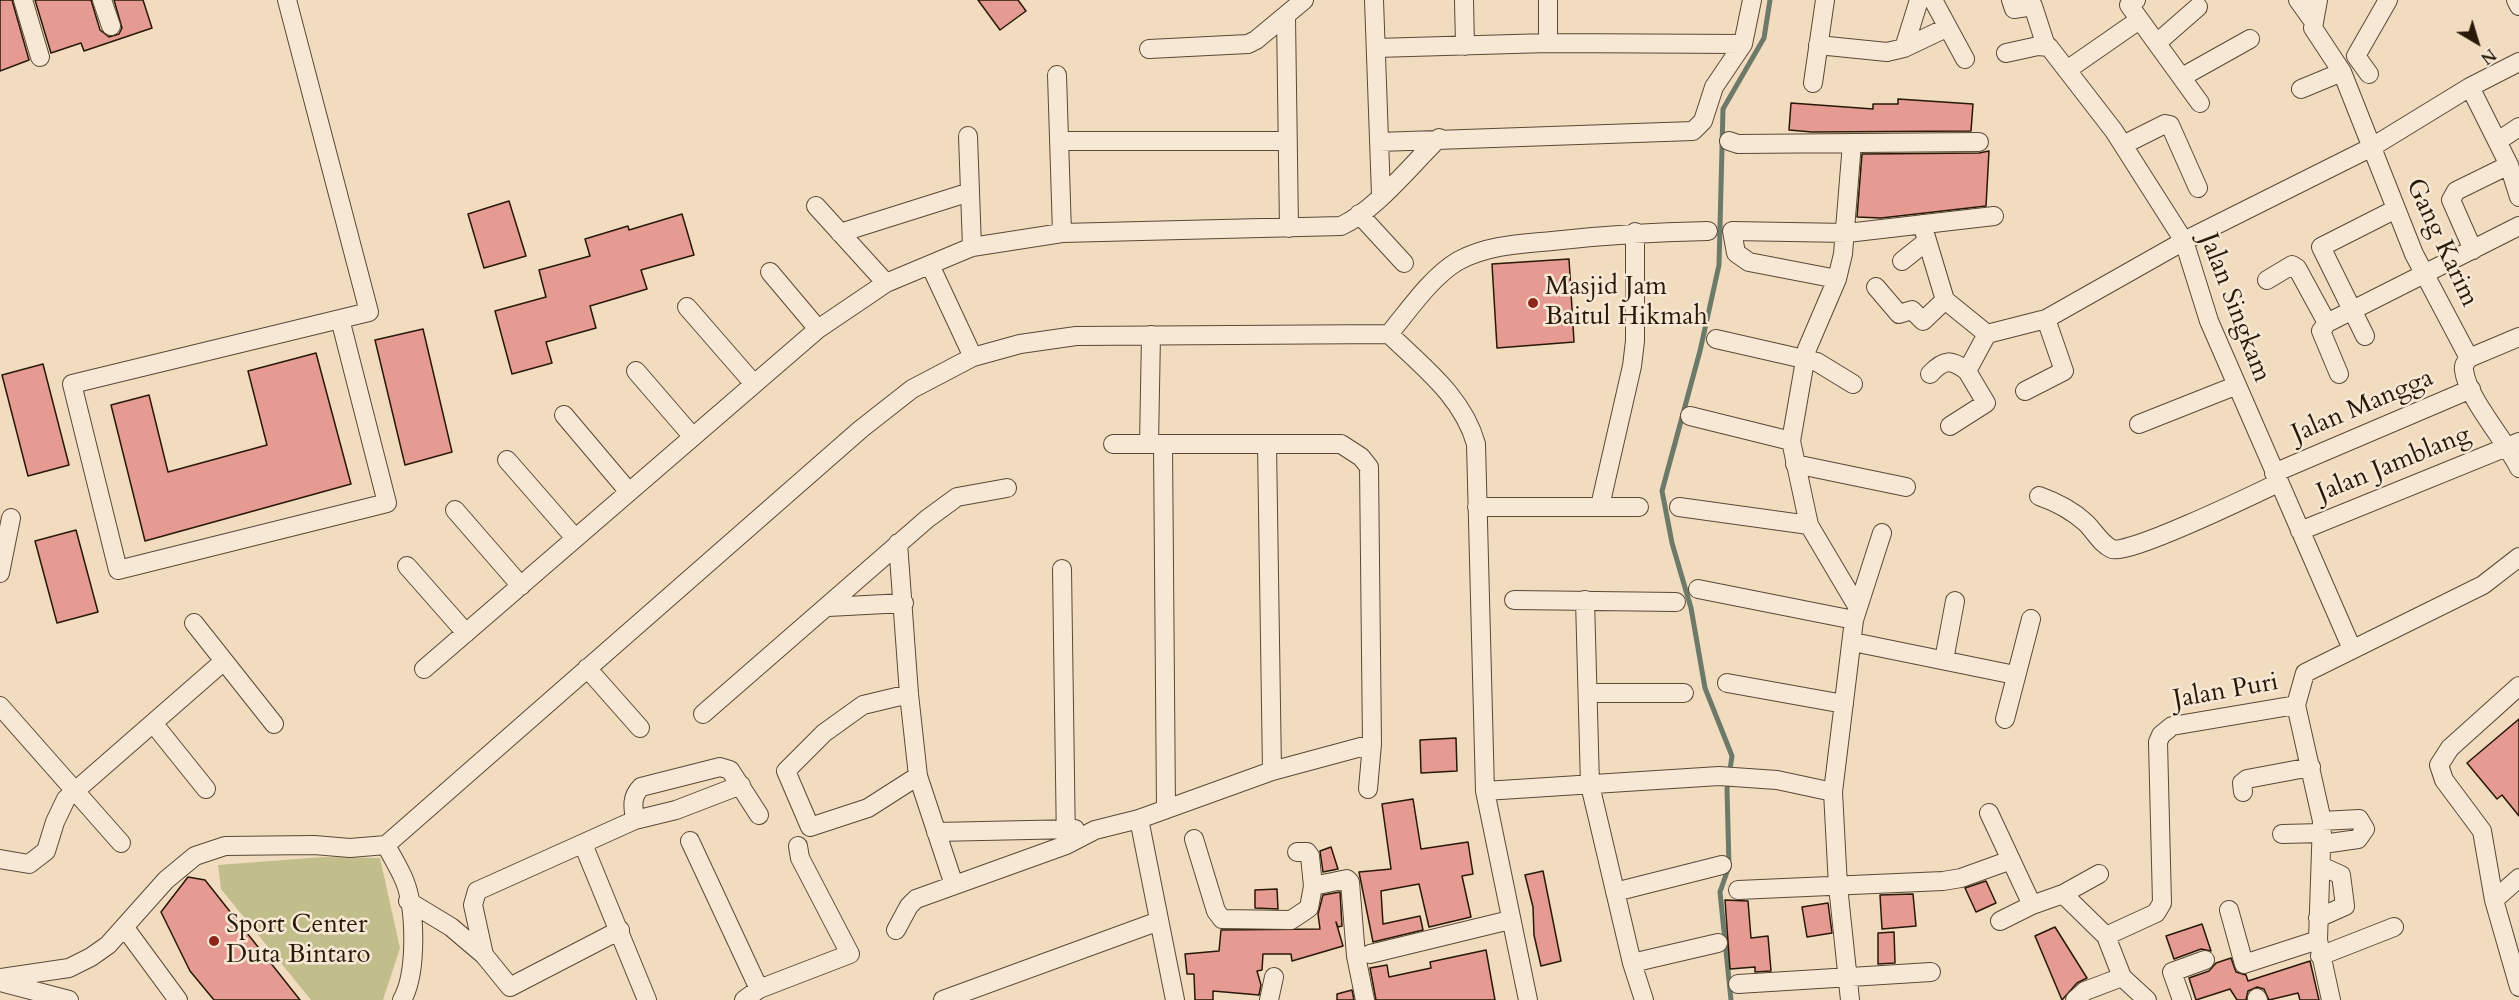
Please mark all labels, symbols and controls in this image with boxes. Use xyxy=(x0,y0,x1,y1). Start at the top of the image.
north arrow xyxy=(2447,12,2507,72)
text: N xyxy=(2476,43,2500,69)
street label: Gang Karim xyxy=(2398,174,2484,312)
street label: Jalan Singkam xyxy=(2191,229,2277,387)
place label: Masjid Jam Baitul Hikmah xyxy=(1545,272,1708,334)
marker: Masjid Jam Baitul Hikmah xyxy=(1526,296,1540,310)
street label: Jalan Mangga xyxy=(2288,363,2438,451)
street label: Jalan Jamblang xyxy=(2313,420,2475,510)
street label: Jalan Puri xyxy=(2171,667,2281,717)
place label: Sport Center Duta Bintaro xyxy=(226,910,371,972)
marker: Sport Center Duta Bintaro xyxy=(207,934,221,948)

